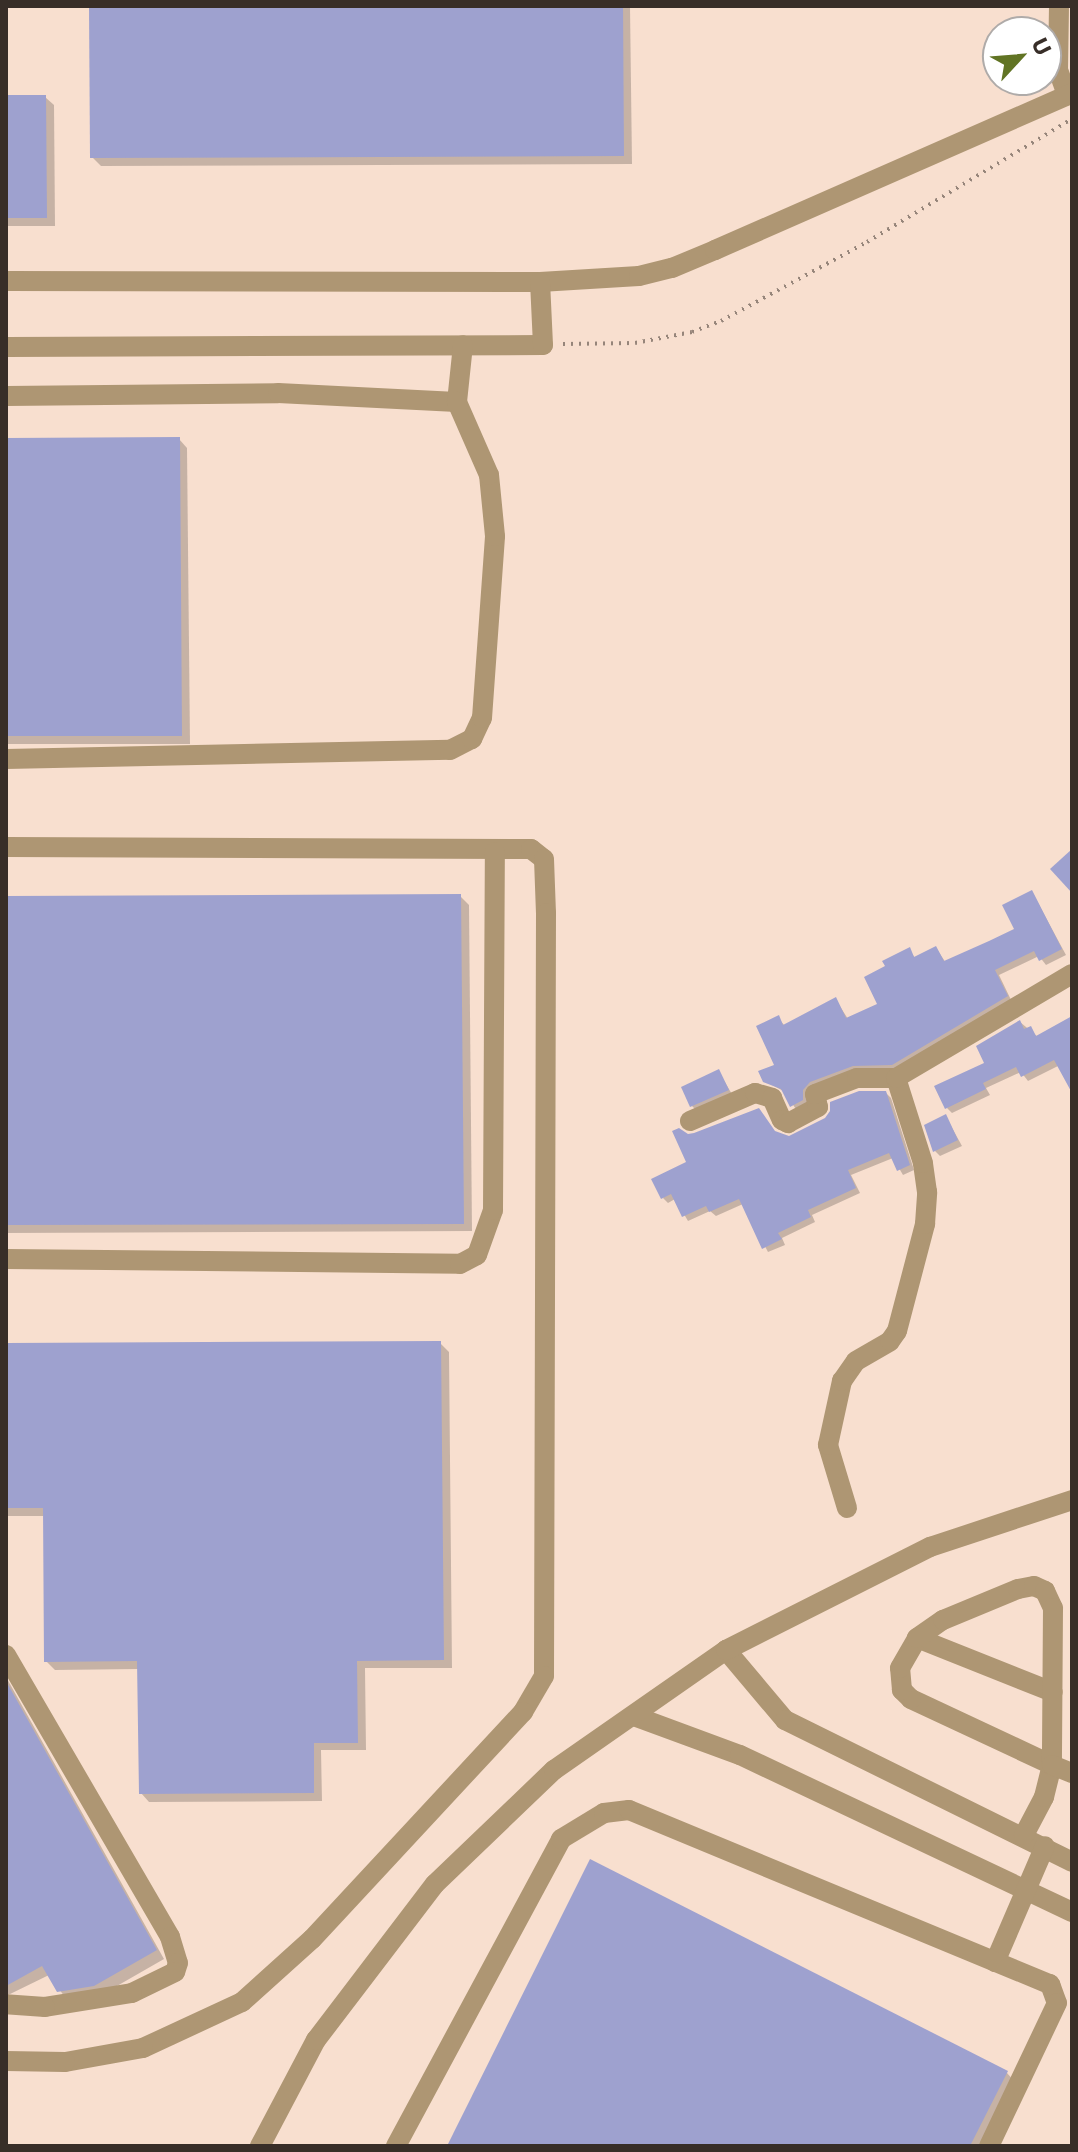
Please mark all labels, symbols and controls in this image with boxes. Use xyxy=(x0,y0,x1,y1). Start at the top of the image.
north arrow xyxy=(982,16,1062,96)
text: U xyxy=(1027,33,1058,59)

